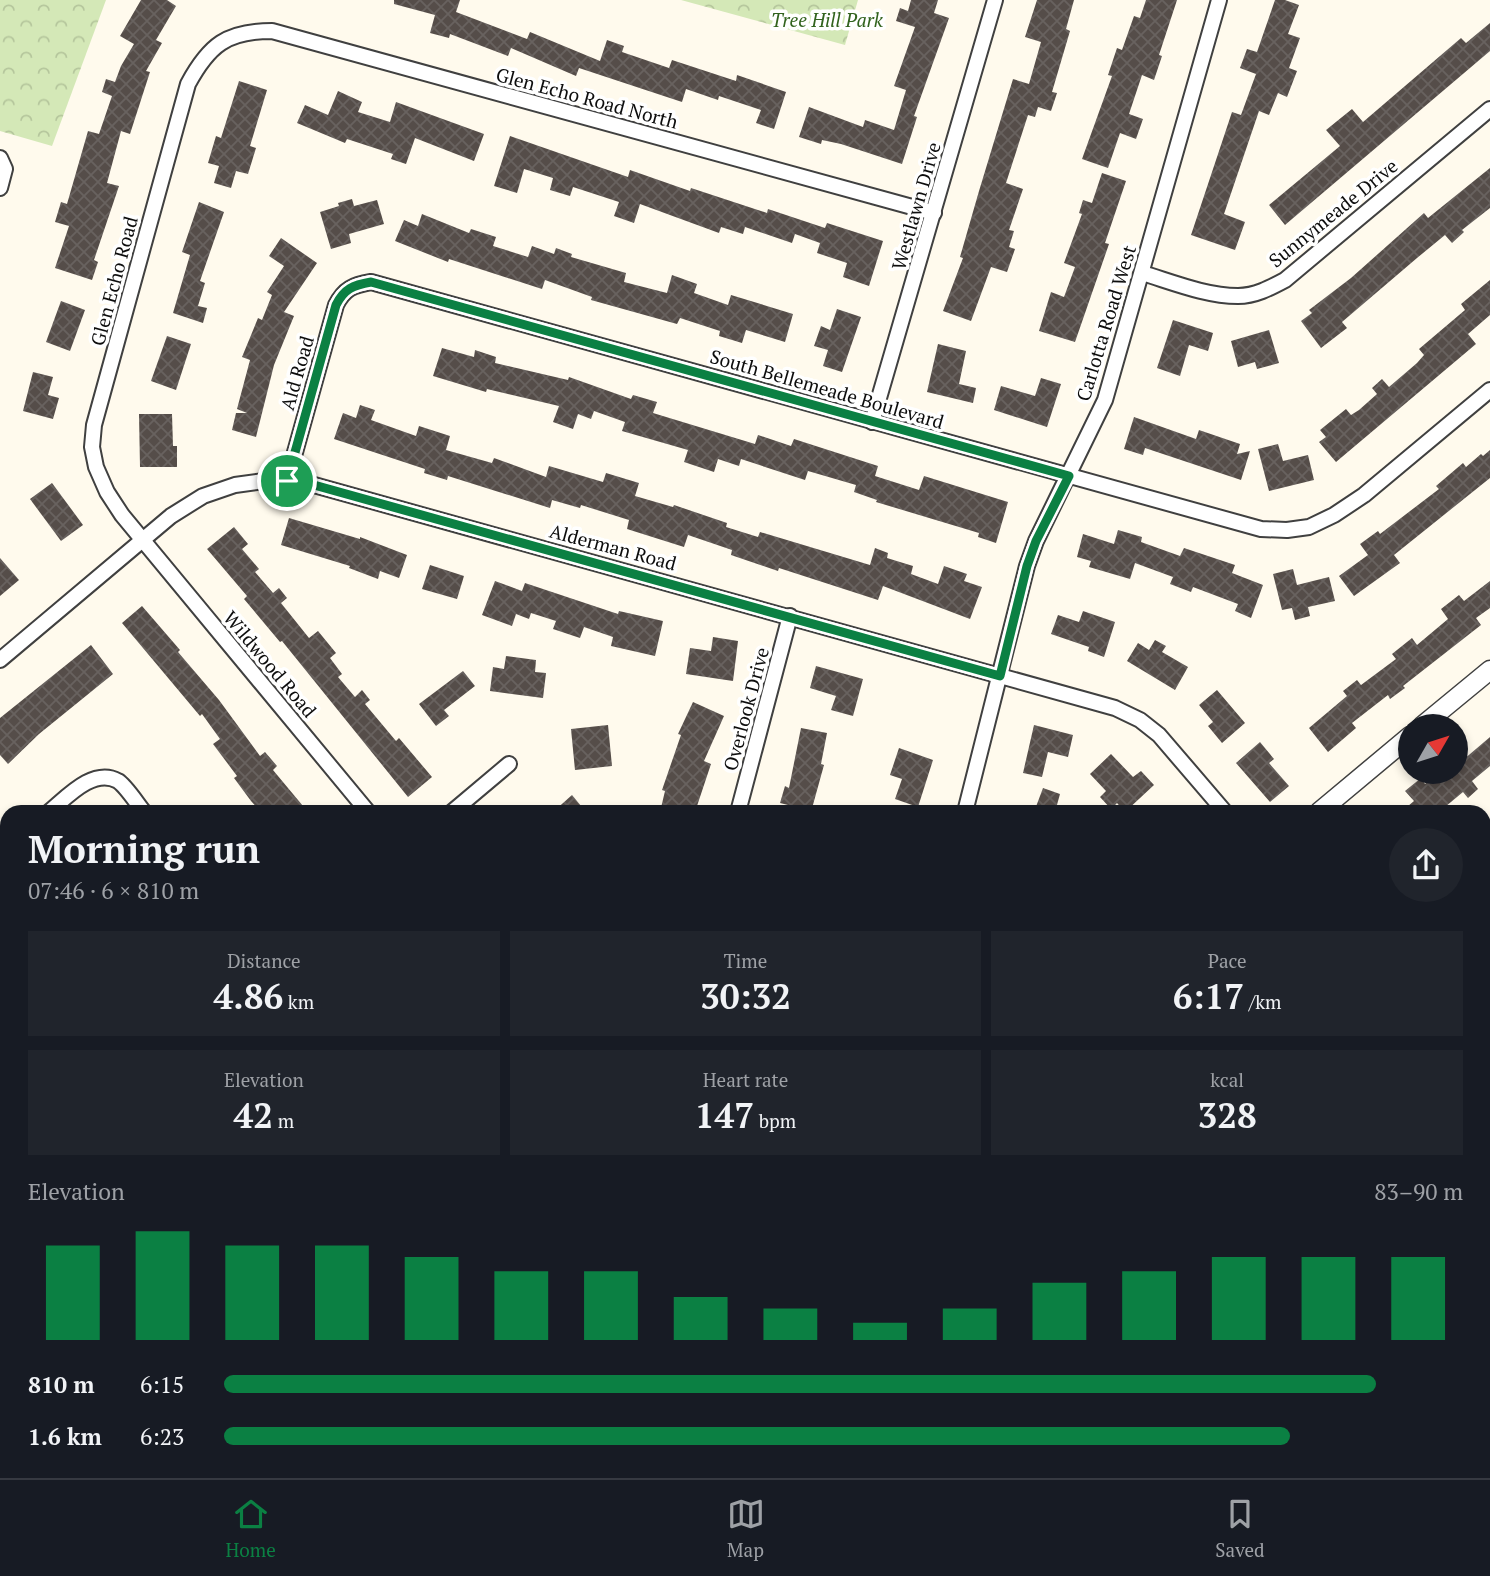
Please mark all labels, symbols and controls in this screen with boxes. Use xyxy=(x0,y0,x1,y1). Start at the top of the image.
park label: Tree Hill Park xyxy=(771,7,884,32)
street label: Glen Echo Road North xyxy=(493,61,681,134)
street label: Westlawn Drive xyxy=(885,139,946,273)
street label: Sunnymeade Drive xyxy=(1263,153,1402,272)
street label: Glen Echo Road xyxy=(84,213,143,348)
street label: Carlotta Road West xyxy=(1070,242,1141,404)
street label: Ald Road xyxy=(274,332,319,413)
street label: South Bellemeade Boulevard xyxy=(707,343,947,434)
pin xyxy=(257,451,317,511)
icon: arrive xyxy=(268,462,306,500)
street label: Alderman Road xyxy=(547,518,680,576)
street label: Wildwood Road xyxy=(218,605,323,723)
street label: Overlook Drive xyxy=(717,644,774,773)
north arrow xyxy=(1398,714,1468,784)
map controls xyxy=(1398,714,1468,784)
text: Morning run xyxy=(28,824,260,874)
button: share xyxy=(1389,828,1463,902)
text: 07:46 · 6 × 810 m xyxy=(28,875,199,906)
text: Distance xyxy=(227,948,301,973)
text: Time xyxy=(724,948,767,973)
text: Pace xyxy=(1208,948,1247,973)
text: 4.86 xyxy=(214,973,283,1019)
text: 30:32 xyxy=(700,973,791,1019)
text: 6:17 xyxy=(1173,973,1244,1019)
text: km xyxy=(283,989,314,1014)
text: /km xyxy=(1244,989,1282,1014)
text: Elevation xyxy=(224,1067,304,1092)
text: Heart rate xyxy=(703,1067,788,1092)
text: kcal xyxy=(1210,1067,1244,1092)
text: 42 xyxy=(234,1092,273,1138)
text: 147 xyxy=(695,1092,754,1138)
text: 328 xyxy=(1197,1092,1257,1138)
text: m xyxy=(273,1108,294,1133)
text: bpm xyxy=(754,1108,796,1133)
text: Elevation xyxy=(28,1176,125,1207)
text: 83–90 m xyxy=(1374,1176,1463,1207)
text: 810 m xyxy=(28,1369,94,1400)
text: 6:15 xyxy=(140,1369,184,1400)
text: 1.6 km xyxy=(28,1421,102,1452)
text: 6:23 xyxy=(140,1421,184,1452)
tab: Home xyxy=(225,1495,276,1562)
tab: Map xyxy=(727,1495,765,1562)
tab: Saved xyxy=(1215,1495,1265,1562)

